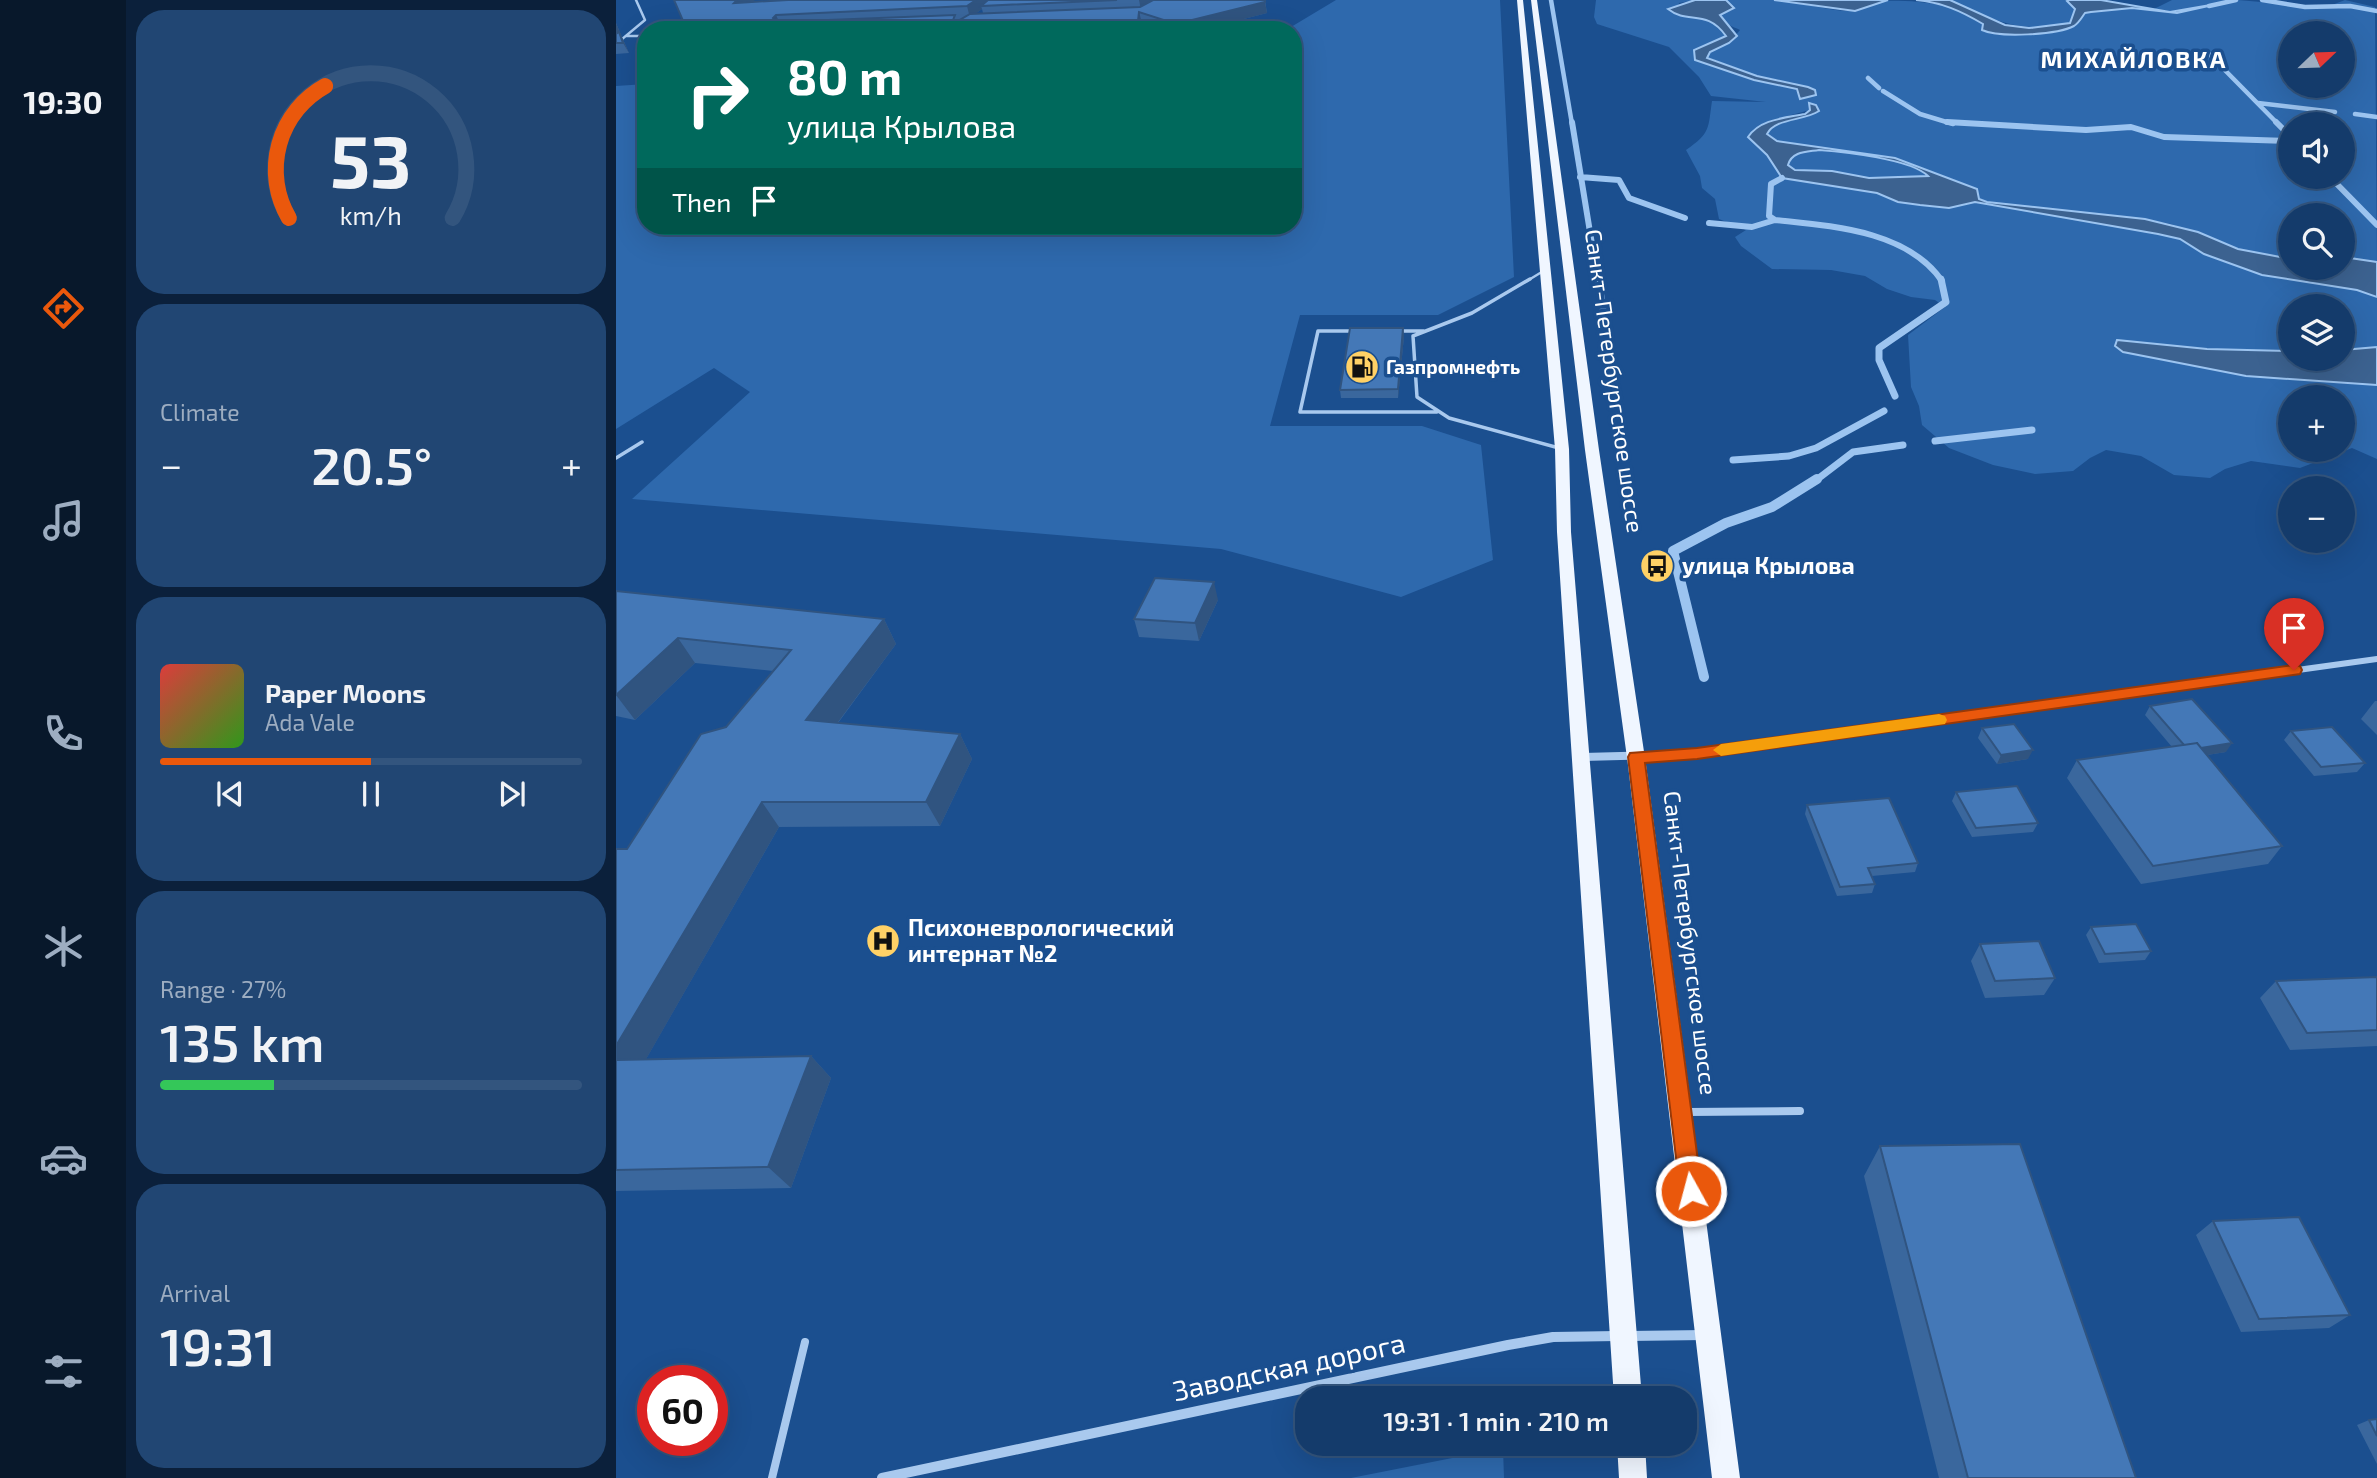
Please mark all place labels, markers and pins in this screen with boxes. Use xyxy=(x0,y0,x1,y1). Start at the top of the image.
fuel station icon: Газпромнефть xyxy=(1343,348,1381,386)
place label: Газпромнефть xyxy=(1386,355,1520,378)
bus stop icon: улица Крылова xyxy=(1638,547,1676,585)
place label: улица Крылова xyxy=(1682,551,1855,579)
pin xyxy=(2264,598,2324,670)
place label: Психоневрологический интернат №2 xyxy=(908,913,1174,967)
hospital icon: Психоневрологический интернат №2 xyxy=(864,922,902,960)

